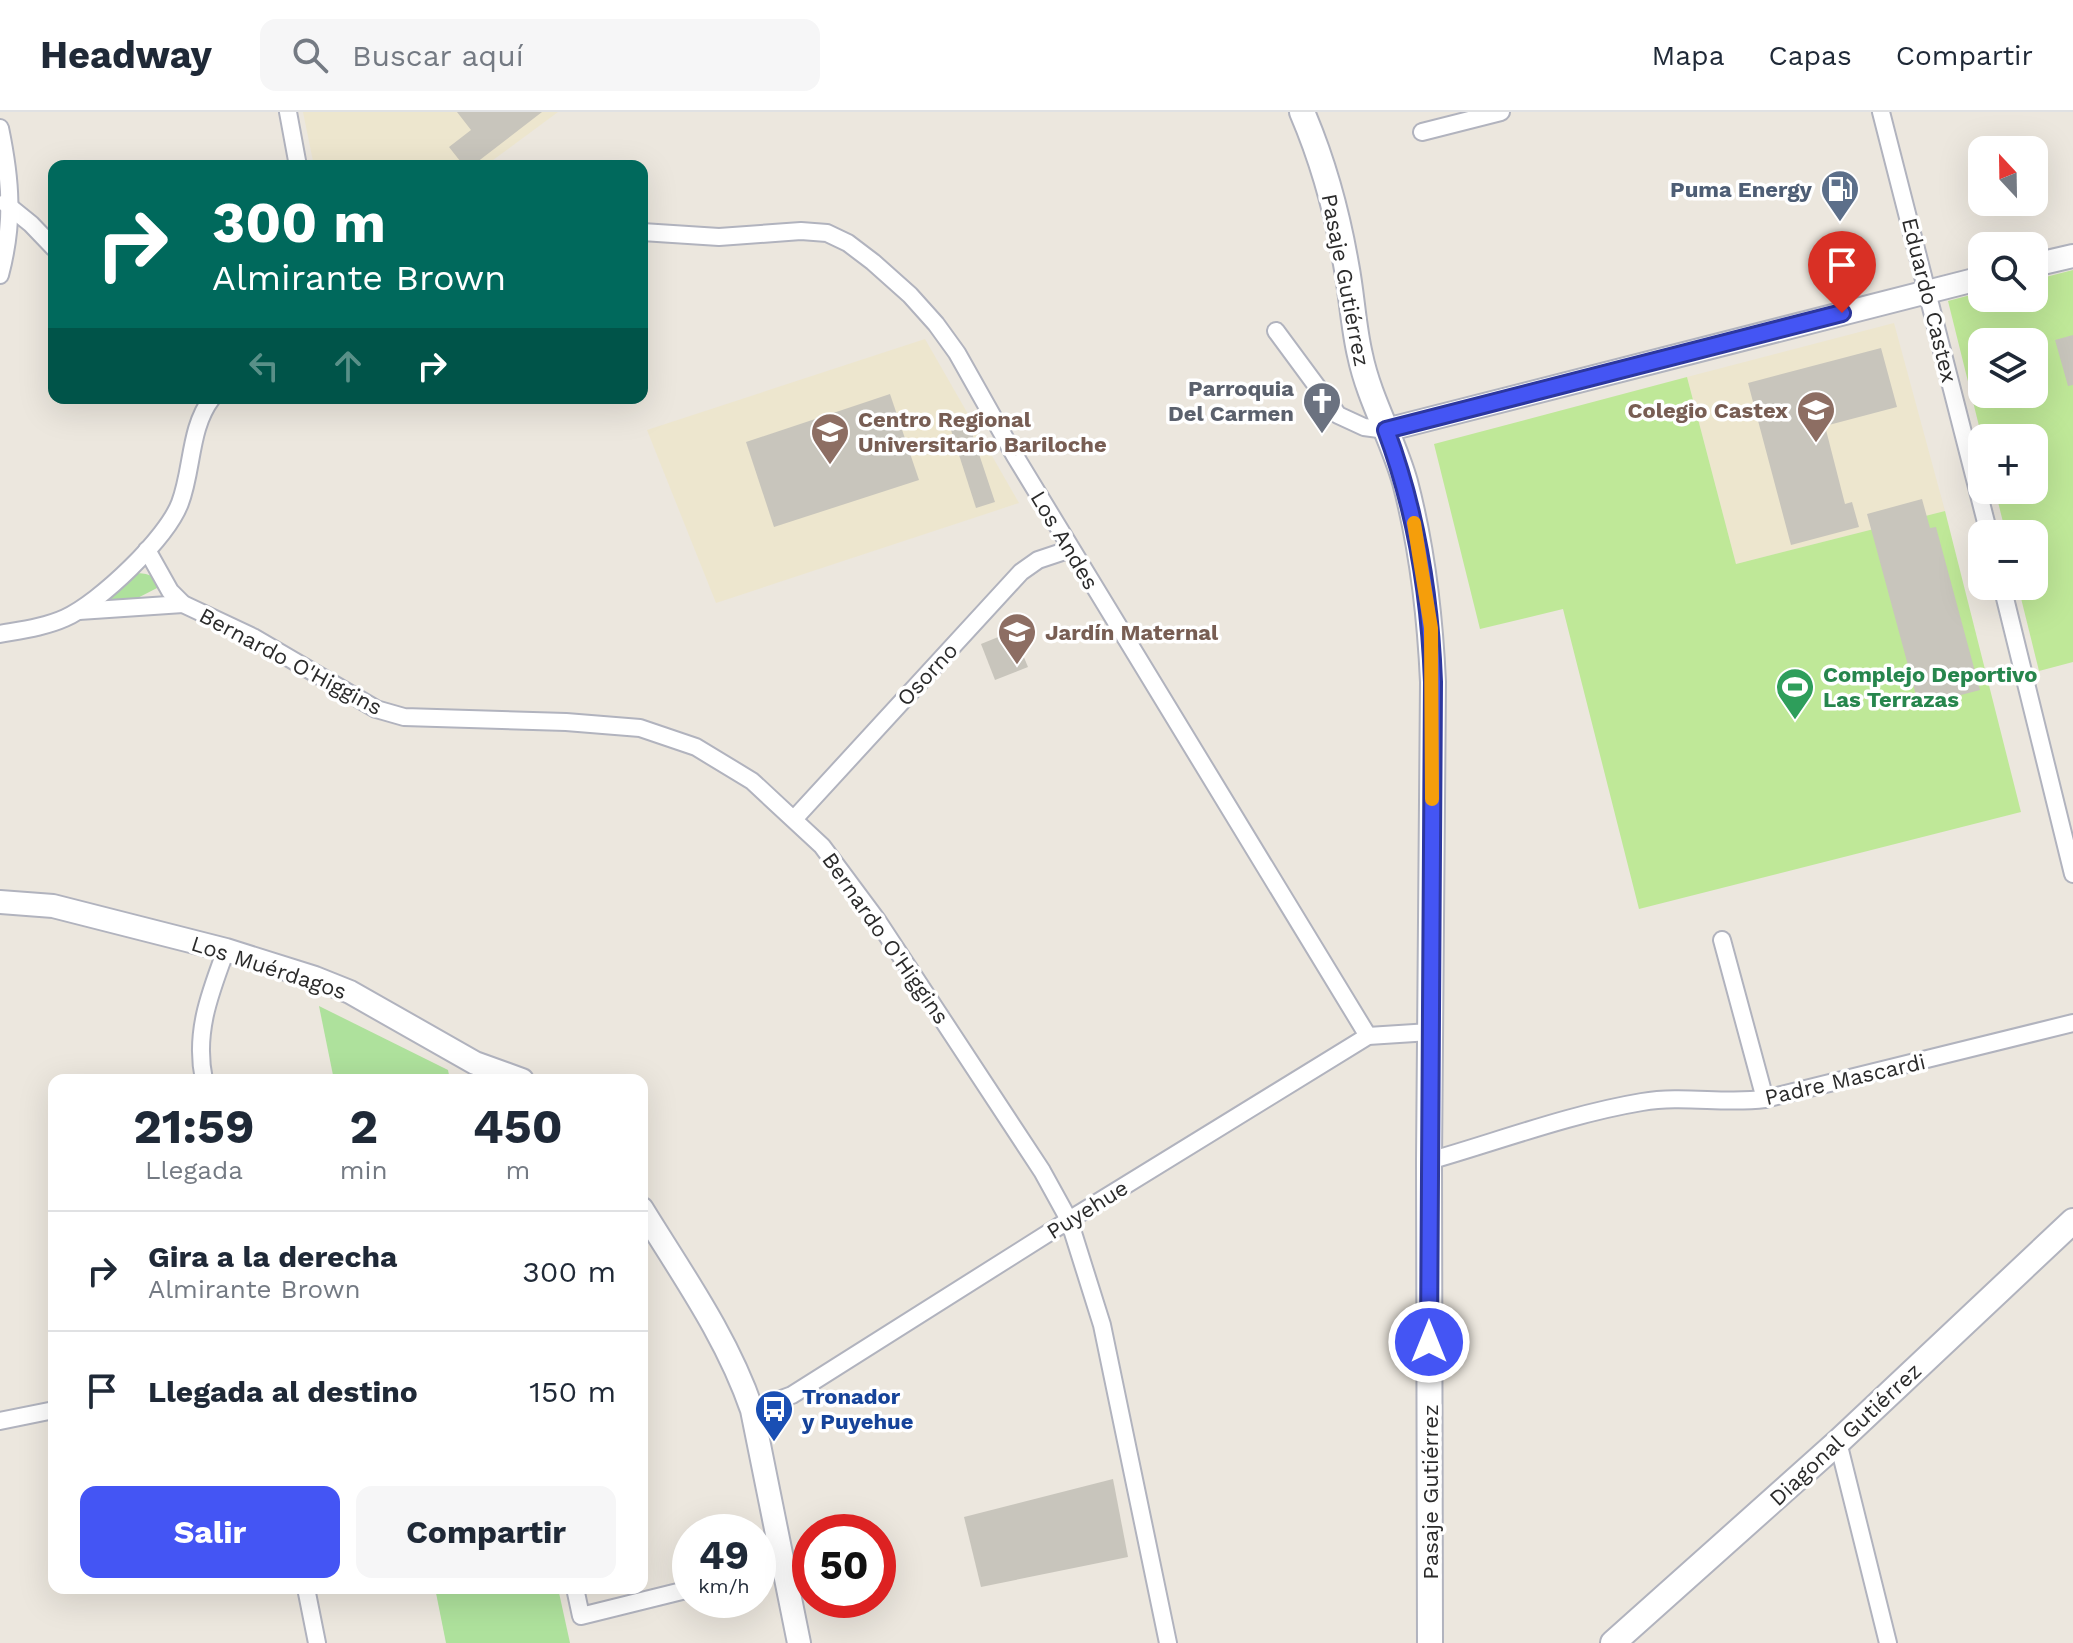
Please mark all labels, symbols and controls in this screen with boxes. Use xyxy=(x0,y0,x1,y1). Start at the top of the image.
search box xyxy=(260,19,820,91)
text: Headway xyxy=(40,33,212,77)
icon: search xyxy=(288,33,332,77)
text: Buscar aquí xyxy=(352,38,524,73)
text: Mapa xyxy=(1651,39,1724,72)
text: Capas xyxy=(1768,39,1852,72)
text: Compartir xyxy=(1896,39,2033,72)
north arrow xyxy=(1968,136,2048,216)
map controls xyxy=(1968,136,2048,600)
fuel station icon: Puma Energy xyxy=(1819,168,1861,223)
place label: Puma Energy xyxy=(1670,177,1813,202)
text: 300 m xyxy=(212,190,386,256)
icon: right xyxy=(80,192,184,296)
street label: Pasaje Gutiérrez xyxy=(1317,192,1375,369)
street label: Eduardo Castex xyxy=(1897,215,1962,385)
pin xyxy=(1808,231,1876,313)
button: search xyxy=(1968,232,2048,312)
icon: arrive xyxy=(1820,243,1864,287)
text: Almirante Brown xyxy=(212,257,506,299)
button: layers xyxy=(1968,328,2048,408)
icon: left xyxy=(242,344,286,388)
icon: ahead xyxy=(326,344,370,388)
icon: right xyxy=(410,344,454,388)
place label: Parroquia Del Carmen xyxy=(1168,376,1294,426)
church icon: Parroquia Del Carmen xyxy=(1301,380,1343,435)
school or university icon: Colegio Castex xyxy=(1795,389,1837,444)
place label: Colegio Castex xyxy=(1628,398,1788,423)
place label: Centro Regional Universitario Bariloche xyxy=(858,407,1107,457)
school or university icon: Centro Regional Universitario Bariloche xyxy=(809,411,851,466)
button: + xyxy=(1968,424,2048,504)
street label: Los Andes xyxy=(1025,486,1104,594)
button: − xyxy=(1968,520,2048,600)
street label: Bernardo O'Higgins xyxy=(195,603,386,720)
school or university icon: Jardín Maternal xyxy=(996,611,1038,666)
place label: Jardín Maternal xyxy=(1045,620,1219,645)
street label: Osorno xyxy=(892,638,963,711)
place label: Complejo Deportivo Las Terrazas xyxy=(1823,662,2037,712)
sports icon: Complejo Deportivo Las Terrazas xyxy=(1774,666,1816,721)
street label: Bernardo O'Higgins xyxy=(817,848,954,1029)
street label: Los Muérdagos xyxy=(188,931,349,1004)
street label: Padre Mascardi xyxy=(1762,1049,1928,1110)
text: 21:59 xyxy=(133,1098,255,1155)
text: 2 xyxy=(349,1098,378,1155)
text: 450 xyxy=(473,1098,563,1155)
text: Llegada xyxy=(145,1155,243,1185)
text: min xyxy=(340,1155,388,1185)
text: m xyxy=(505,1155,530,1185)
street label: Puyehue xyxy=(1042,1175,1132,1244)
text: Gira a la derecha xyxy=(148,1239,397,1274)
icon: right xyxy=(80,1249,124,1293)
text: 300 m xyxy=(522,1254,616,1289)
text: Almirante Brown xyxy=(148,1274,361,1304)
position arrow xyxy=(1387,1300,1471,1384)
street label: Diagonal Gutiérrez xyxy=(1764,1358,1926,1511)
icon: arrive xyxy=(80,1369,124,1413)
text: Llegada al destino xyxy=(148,1374,418,1409)
text: 150 m xyxy=(529,1374,616,1409)
place label: Tronador y Puyehue xyxy=(801,1384,913,1434)
bus stop icon: Tronador y Puyehue xyxy=(753,1388,795,1443)
street label: Pasaje Gutiérrez xyxy=(1418,1404,1443,1580)
button: Salir xyxy=(80,1486,340,1578)
button: Compartir xyxy=(356,1486,616,1578)
speed limit sign: 50 xyxy=(792,1514,896,1618)
text: 49 xyxy=(699,1532,749,1579)
text: km/h xyxy=(698,1574,750,1598)

